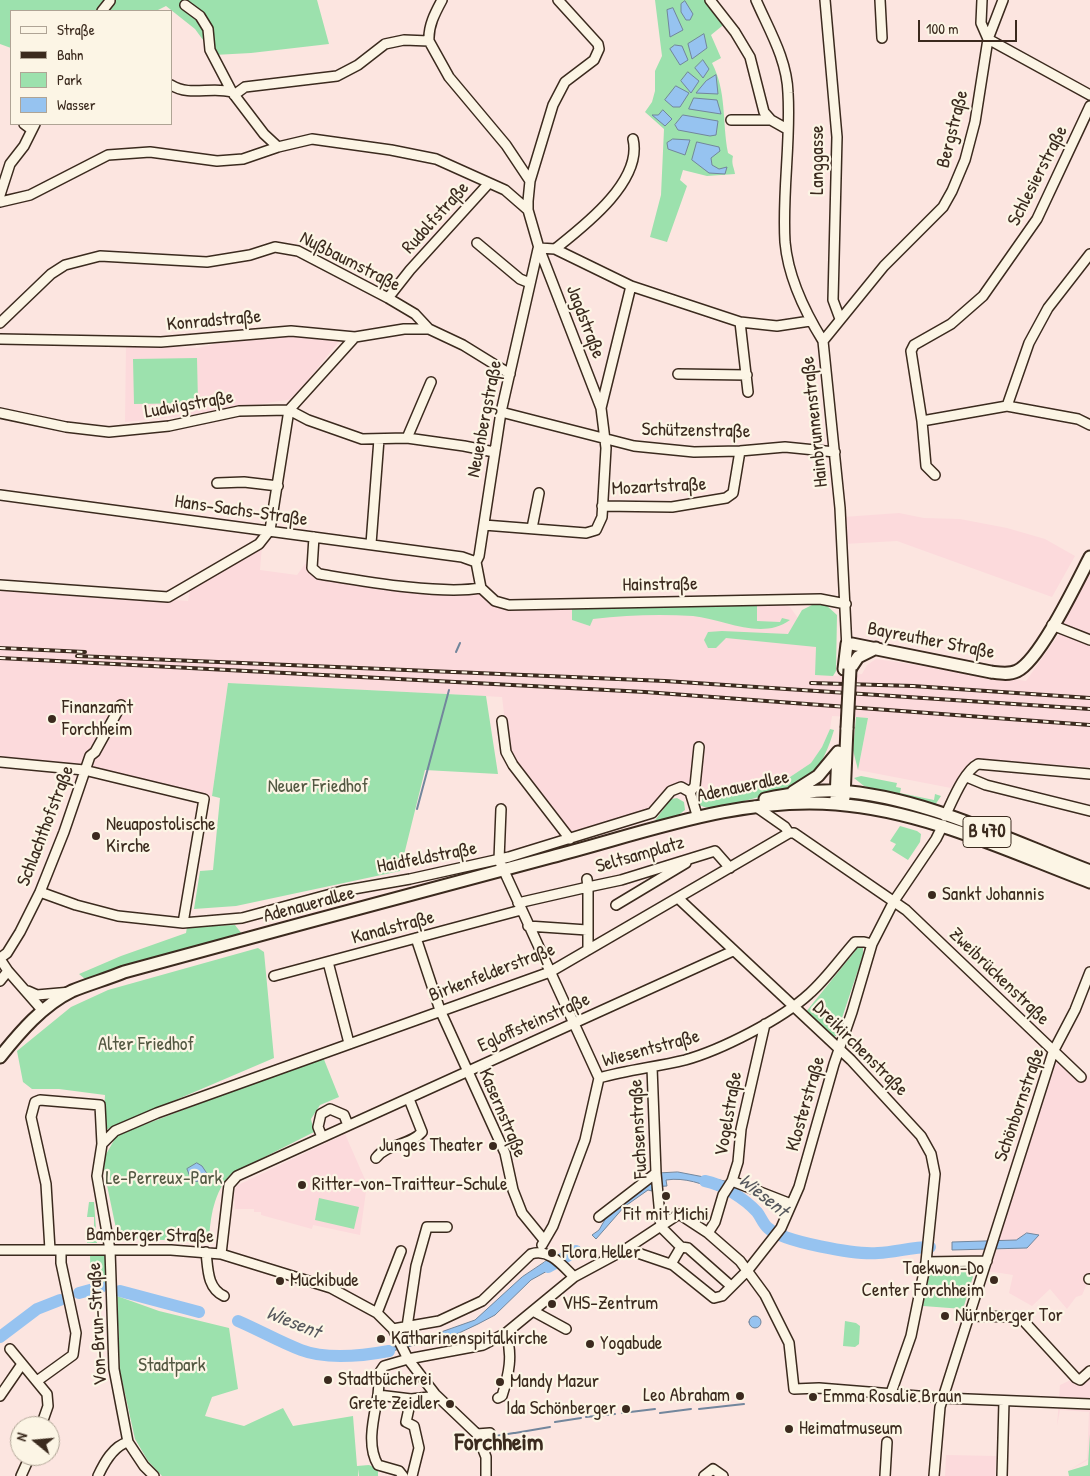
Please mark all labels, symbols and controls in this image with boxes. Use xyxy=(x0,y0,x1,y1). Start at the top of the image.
legend xyxy=(10,10,172,125)
scale bar xyxy=(920,10,1019,42)
text: 100 m xyxy=(926,18,959,39)
text: Straße xyxy=(57,19,95,40)
text: Bahn xyxy=(57,44,84,65)
text: Park xyxy=(57,69,82,90)
street label: Bergstraße xyxy=(932,88,974,170)
text: Wasser xyxy=(57,94,95,115)
street label: Schlesierstraße xyxy=(1003,122,1073,230)
street label: Langgasse xyxy=(807,125,829,195)
street label: Rudolfstraße xyxy=(398,177,474,259)
street label: Nußbaumstraße xyxy=(296,227,404,297)
street label: Jagdstraße xyxy=(561,282,609,362)
street label: Konradstraße xyxy=(166,306,262,336)
street label: Hainbrunnenstraße xyxy=(797,355,833,489)
street label: Neuenbergstraße xyxy=(462,359,508,479)
street label: Ludwigstraße xyxy=(143,386,235,424)
street label: Schützenstraße xyxy=(641,419,751,443)
street label: Mozartstraße xyxy=(611,473,707,501)
street label: Hans-Sachs-Straße xyxy=(173,490,309,532)
street label: Hainstraße xyxy=(622,573,698,597)
street label: Bayreuther Straße xyxy=(866,618,996,664)
place label: Finanzamt Forchheim xyxy=(62,697,133,741)
marker: Finanzamt Forchheim xyxy=(46,713,58,725)
street label: Schlachthofstraße xyxy=(13,763,79,889)
street label: Adenauerallee xyxy=(695,766,791,808)
park label: Neuer Friedhof xyxy=(268,776,368,798)
place label: Neuapostolische Kirche xyxy=(106,814,216,858)
road number: B 470 xyxy=(963,816,1011,848)
marker: Neuapostolische Kirche xyxy=(90,830,102,842)
street label: Seltsamplatz xyxy=(593,832,687,878)
street label: Haidfeldstraße xyxy=(375,837,479,879)
street label: Adenauerallee xyxy=(261,882,357,928)
place label: Sankt Johannis xyxy=(942,884,1044,906)
marker: Sankt Johannis xyxy=(926,889,938,901)
street label: Kanalstraße xyxy=(349,906,437,950)
street label: Zweibrückenstraße xyxy=(944,923,1054,1031)
street label: Birkenfelderstraße xyxy=(426,938,558,1008)
street label: Egloffsteinstraße xyxy=(475,988,593,1058)
street label: Dreikirchenstraße xyxy=(808,997,912,1101)
street label: Wiesentstraße xyxy=(600,1025,702,1073)
park label: Alter Friedhof xyxy=(98,1034,194,1056)
street label: Schönbornstraße xyxy=(990,1046,1050,1164)
street label: Klosterstraße xyxy=(782,1054,830,1154)
street label: Kasernstraße xyxy=(473,1065,531,1161)
street label: Vogelstraße xyxy=(710,1070,748,1158)
street label: Fuchsenstraße xyxy=(625,1079,653,1179)
place label: Junges Theater xyxy=(379,1135,483,1157)
marker: Junges Theater xyxy=(487,1140,499,1152)
park label: Le-Perreux-Park xyxy=(106,1168,222,1190)
water label: Wiesent xyxy=(734,1169,792,1223)
place label: Ritter-von-Traitteur-Schule xyxy=(312,1174,507,1196)
marker: Ritter-von-Traitteur-Schule xyxy=(296,1179,308,1191)
marker: Fit mit Michi xyxy=(660,1190,672,1202)
place label: Fit mit Michi xyxy=(623,1204,709,1226)
street label: Bamberger Straße xyxy=(86,1223,214,1249)
place label: Flora Heller xyxy=(562,1242,640,1264)
marker: Flora Heller xyxy=(546,1247,558,1259)
place label: Taekwon-Do Center Forchheim xyxy=(861,1258,984,1302)
street label: Von-Brun-Straße xyxy=(83,1262,113,1386)
place label: Muckibude xyxy=(290,1270,359,1292)
marker: Taekwon-Do Center Forchheim xyxy=(988,1274,1000,1286)
marker: Muckibude xyxy=(274,1275,286,1287)
place label: VHS-Zentrum xyxy=(562,1293,658,1315)
marker: VHS-Zentrum xyxy=(546,1298,558,1310)
water label: Wiesent xyxy=(262,1301,324,1345)
place label: Nürnberger Tor xyxy=(955,1305,1063,1327)
marker: Nürnberger Tor xyxy=(939,1310,951,1322)
place label: Katharinenspitalkirche xyxy=(391,1328,548,1350)
marker: Katharinenspitalkirche xyxy=(375,1333,387,1345)
place label: Yogabude xyxy=(600,1333,662,1355)
marker: Yogabude xyxy=(584,1338,596,1350)
park label: Stadtpark xyxy=(138,1355,206,1377)
place label: Stadtbücherei xyxy=(338,1369,432,1391)
place label: Mandy Mazur xyxy=(510,1371,599,1393)
marker: Stadtbücherei xyxy=(322,1374,334,1386)
marker: Mandy Mazur xyxy=(494,1376,506,1388)
place label: Leo Abraham xyxy=(643,1385,730,1407)
place label: Emma Rosalie Braun xyxy=(823,1386,962,1408)
marker: Leo Abraham xyxy=(734,1390,746,1402)
marker: Emma Rosalie Braun xyxy=(807,1391,819,1403)
place label: Grete Zeidler xyxy=(349,1393,440,1415)
marker: Grete Zeidler xyxy=(444,1398,456,1410)
place label: Ida Schönberger xyxy=(506,1398,616,1420)
marker: Ida Schönberger xyxy=(620,1403,632,1415)
north arrow xyxy=(10,1416,60,1466)
place label: Heimatmuseum xyxy=(799,1418,903,1440)
marker: Heimatmuseum xyxy=(783,1423,795,1435)
text: N xyxy=(11,1430,31,1443)
district label: Forchheim xyxy=(455,1430,543,1458)

